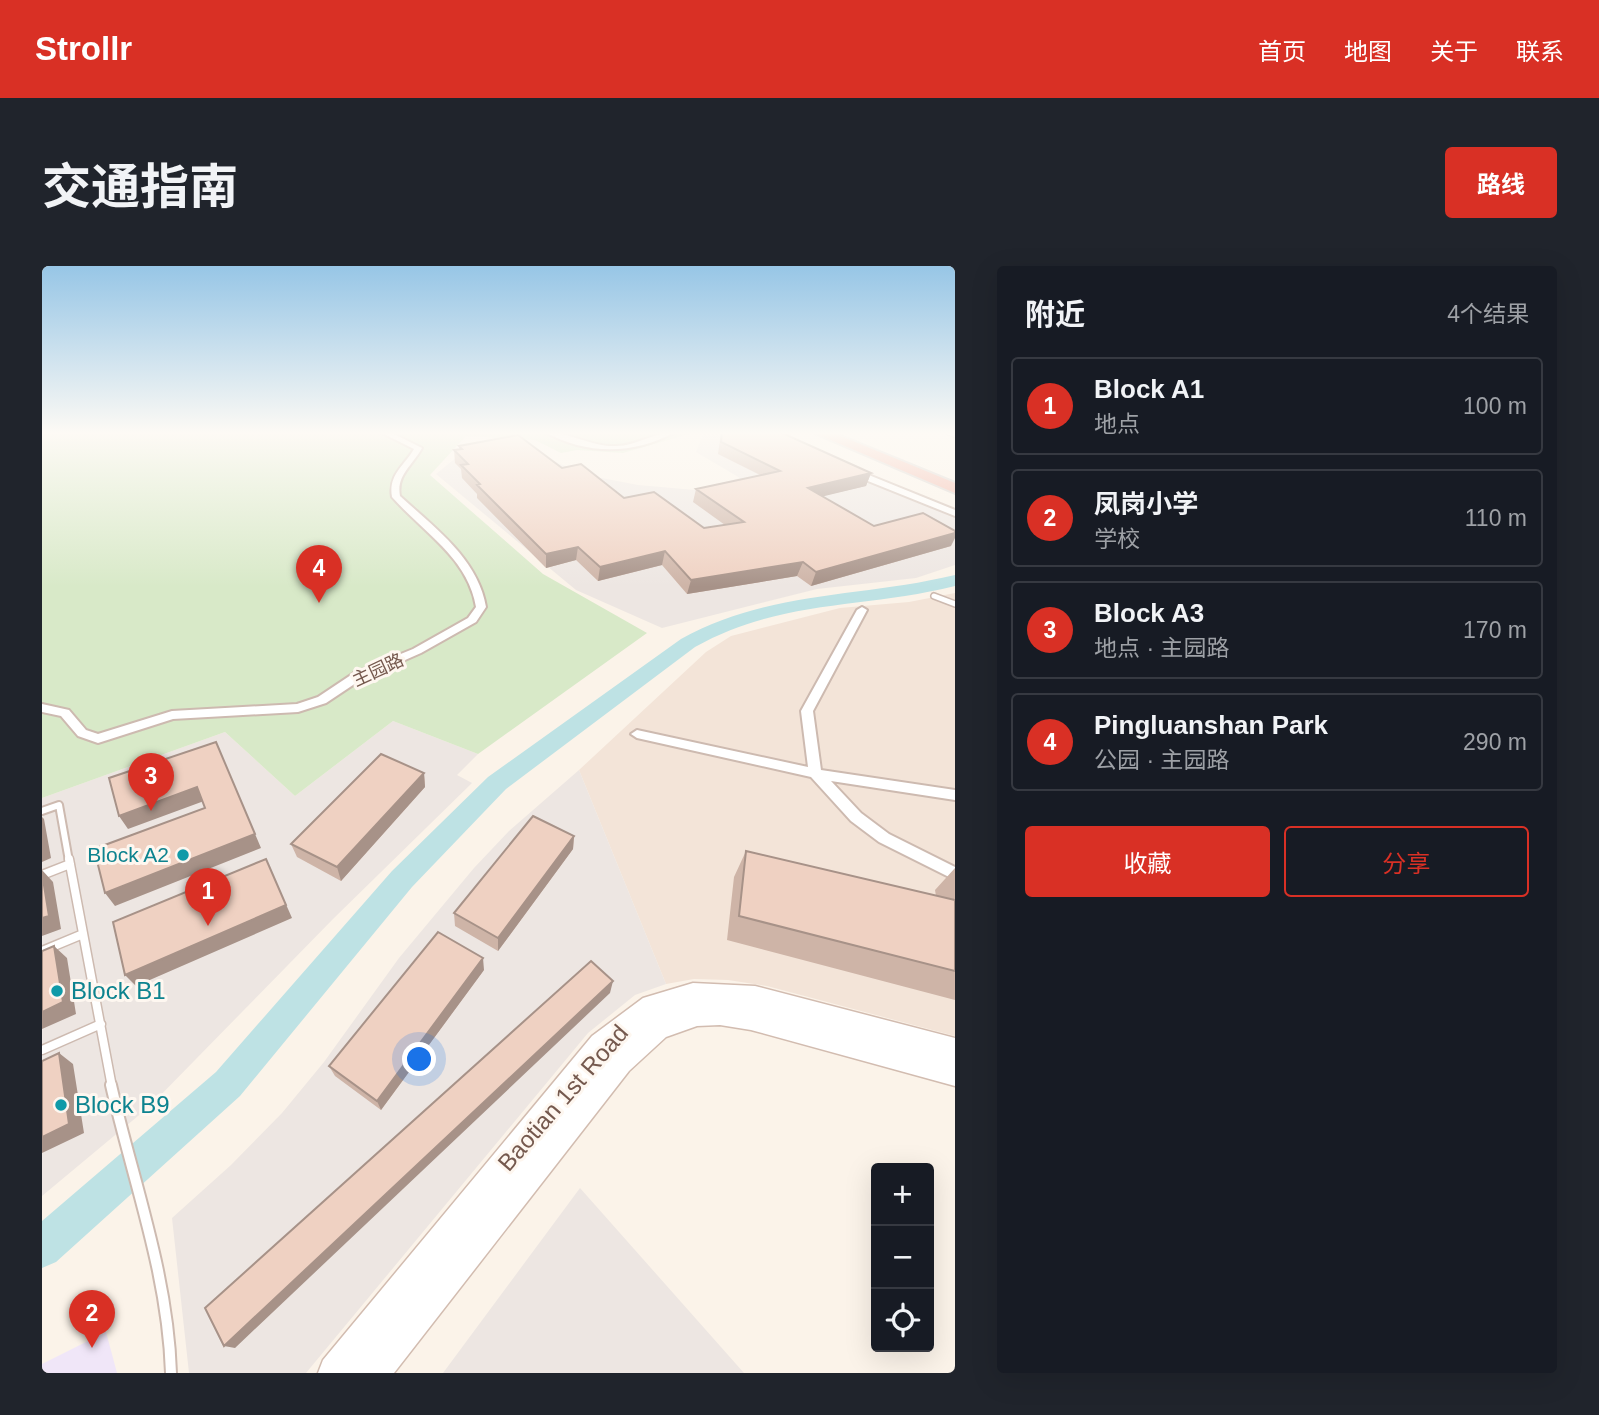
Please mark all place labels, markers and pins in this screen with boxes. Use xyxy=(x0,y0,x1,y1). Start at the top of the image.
pin: 4 xyxy=(296,545,342,603)
pin: 3 xyxy=(128,753,174,811)
place label: Block A2 xyxy=(87,843,169,866)
marker: Block A2 xyxy=(175,847,191,863)
pin: 1 xyxy=(185,868,231,926)
place label: Block B1 xyxy=(71,977,166,1004)
marker: Block B1 xyxy=(49,983,65,999)
place label: Block B9 xyxy=(75,1091,170,1118)
marker: Block B9 xyxy=(53,1097,69,1113)
pin: 2 xyxy=(69,1290,115,1348)

